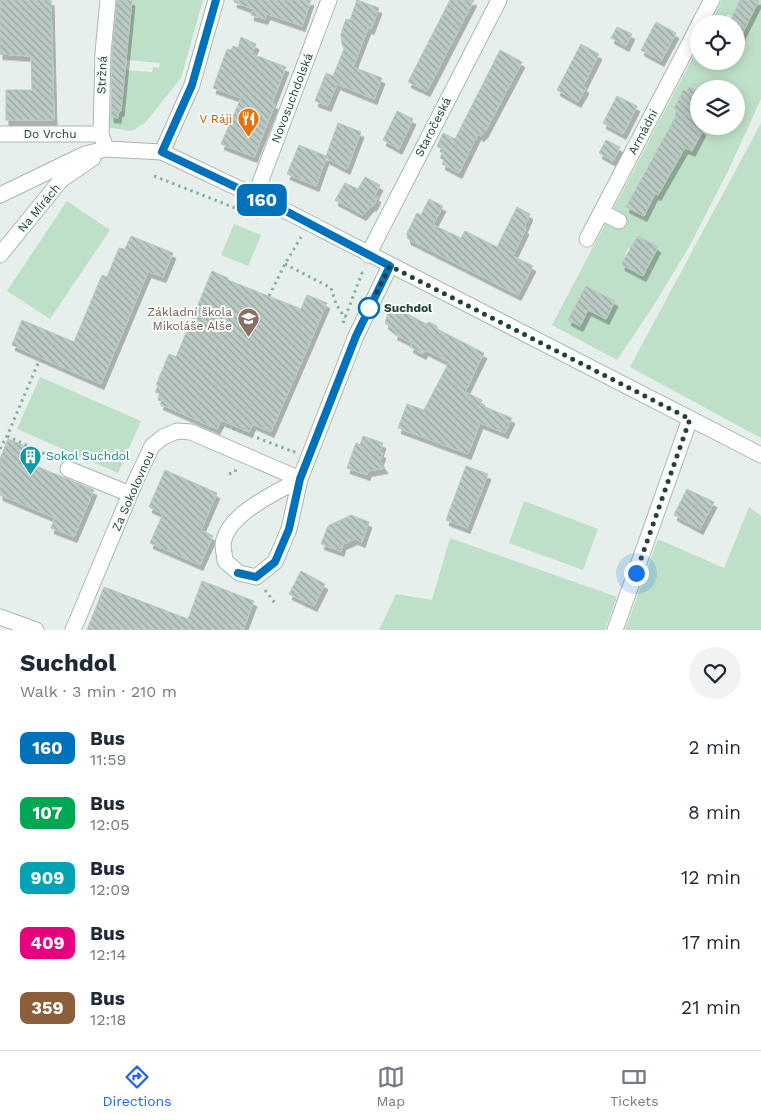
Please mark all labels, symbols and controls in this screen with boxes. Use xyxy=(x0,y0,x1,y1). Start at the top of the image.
map controls xyxy=(690,15,745,135)
button: locate xyxy=(690,15,745,70)
street label: Novosuchdolská xyxy=(268,51,316,145)
street label: Stržná xyxy=(94,55,110,94)
button: layers xyxy=(690,80,745,135)
street label: Staročeská xyxy=(412,95,454,159)
restaurant icon: V Ráji xyxy=(236,107,260,138)
street label: Armádní xyxy=(625,107,661,157)
place label: V Ráji xyxy=(199,112,232,126)
street label: Do Vrchu xyxy=(23,127,77,141)
street label: Na Mírách xyxy=(15,181,63,235)
line badge: 160 xyxy=(233,184,291,216)
text: 160 xyxy=(247,189,277,210)
marker: Suchdol xyxy=(358,297,380,319)
place label: Suchdol xyxy=(384,301,432,315)
place label: Základní škola Mikoláše Alše xyxy=(148,305,232,333)
school or university icon: Základní škola Mikoláše Alše xyxy=(236,307,260,338)
building icon: Sokol Suchdol xyxy=(18,444,42,475)
place label: Sokol Suchdol xyxy=(46,449,130,463)
street label: Za Sokolovnou xyxy=(109,449,157,533)
your location xyxy=(624,561,649,586)
button: heart xyxy=(689,647,741,699)
text: Suchdol xyxy=(20,649,116,677)
text: Walk · 3 min · 210 m xyxy=(20,682,177,701)
text: Bus xyxy=(90,727,125,750)
text: 2 min xyxy=(689,736,741,759)
text: 160 xyxy=(32,737,63,758)
text: 11:59 xyxy=(90,750,126,769)
text: Bus xyxy=(90,792,125,815)
text: 8 min xyxy=(688,801,741,824)
text: 107 xyxy=(33,802,62,823)
text: 12:05 xyxy=(90,815,130,834)
text: Bus xyxy=(90,857,125,880)
text: 12 min xyxy=(681,866,741,889)
text: 909 xyxy=(31,867,64,888)
text: 12:09 xyxy=(90,880,130,899)
text: Bus xyxy=(90,922,125,945)
text: 17 min xyxy=(682,931,741,954)
text: 409 xyxy=(30,932,65,953)
text: 12:14 xyxy=(90,945,126,964)
text: Bus xyxy=(90,987,125,1010)
text: 21 min xyxy=(681,996,741,1019)
text: 359 xyxy=(31,997,64,1018)
text: 12:18 xyxy=(90,1010,126,1029)
tab: Directions xyxy=(102,1063,172,1109)
tab: Map xyxy=(376,1063,405,1109)
tab: Tickets xyxy=(610,1063,659,1109)

